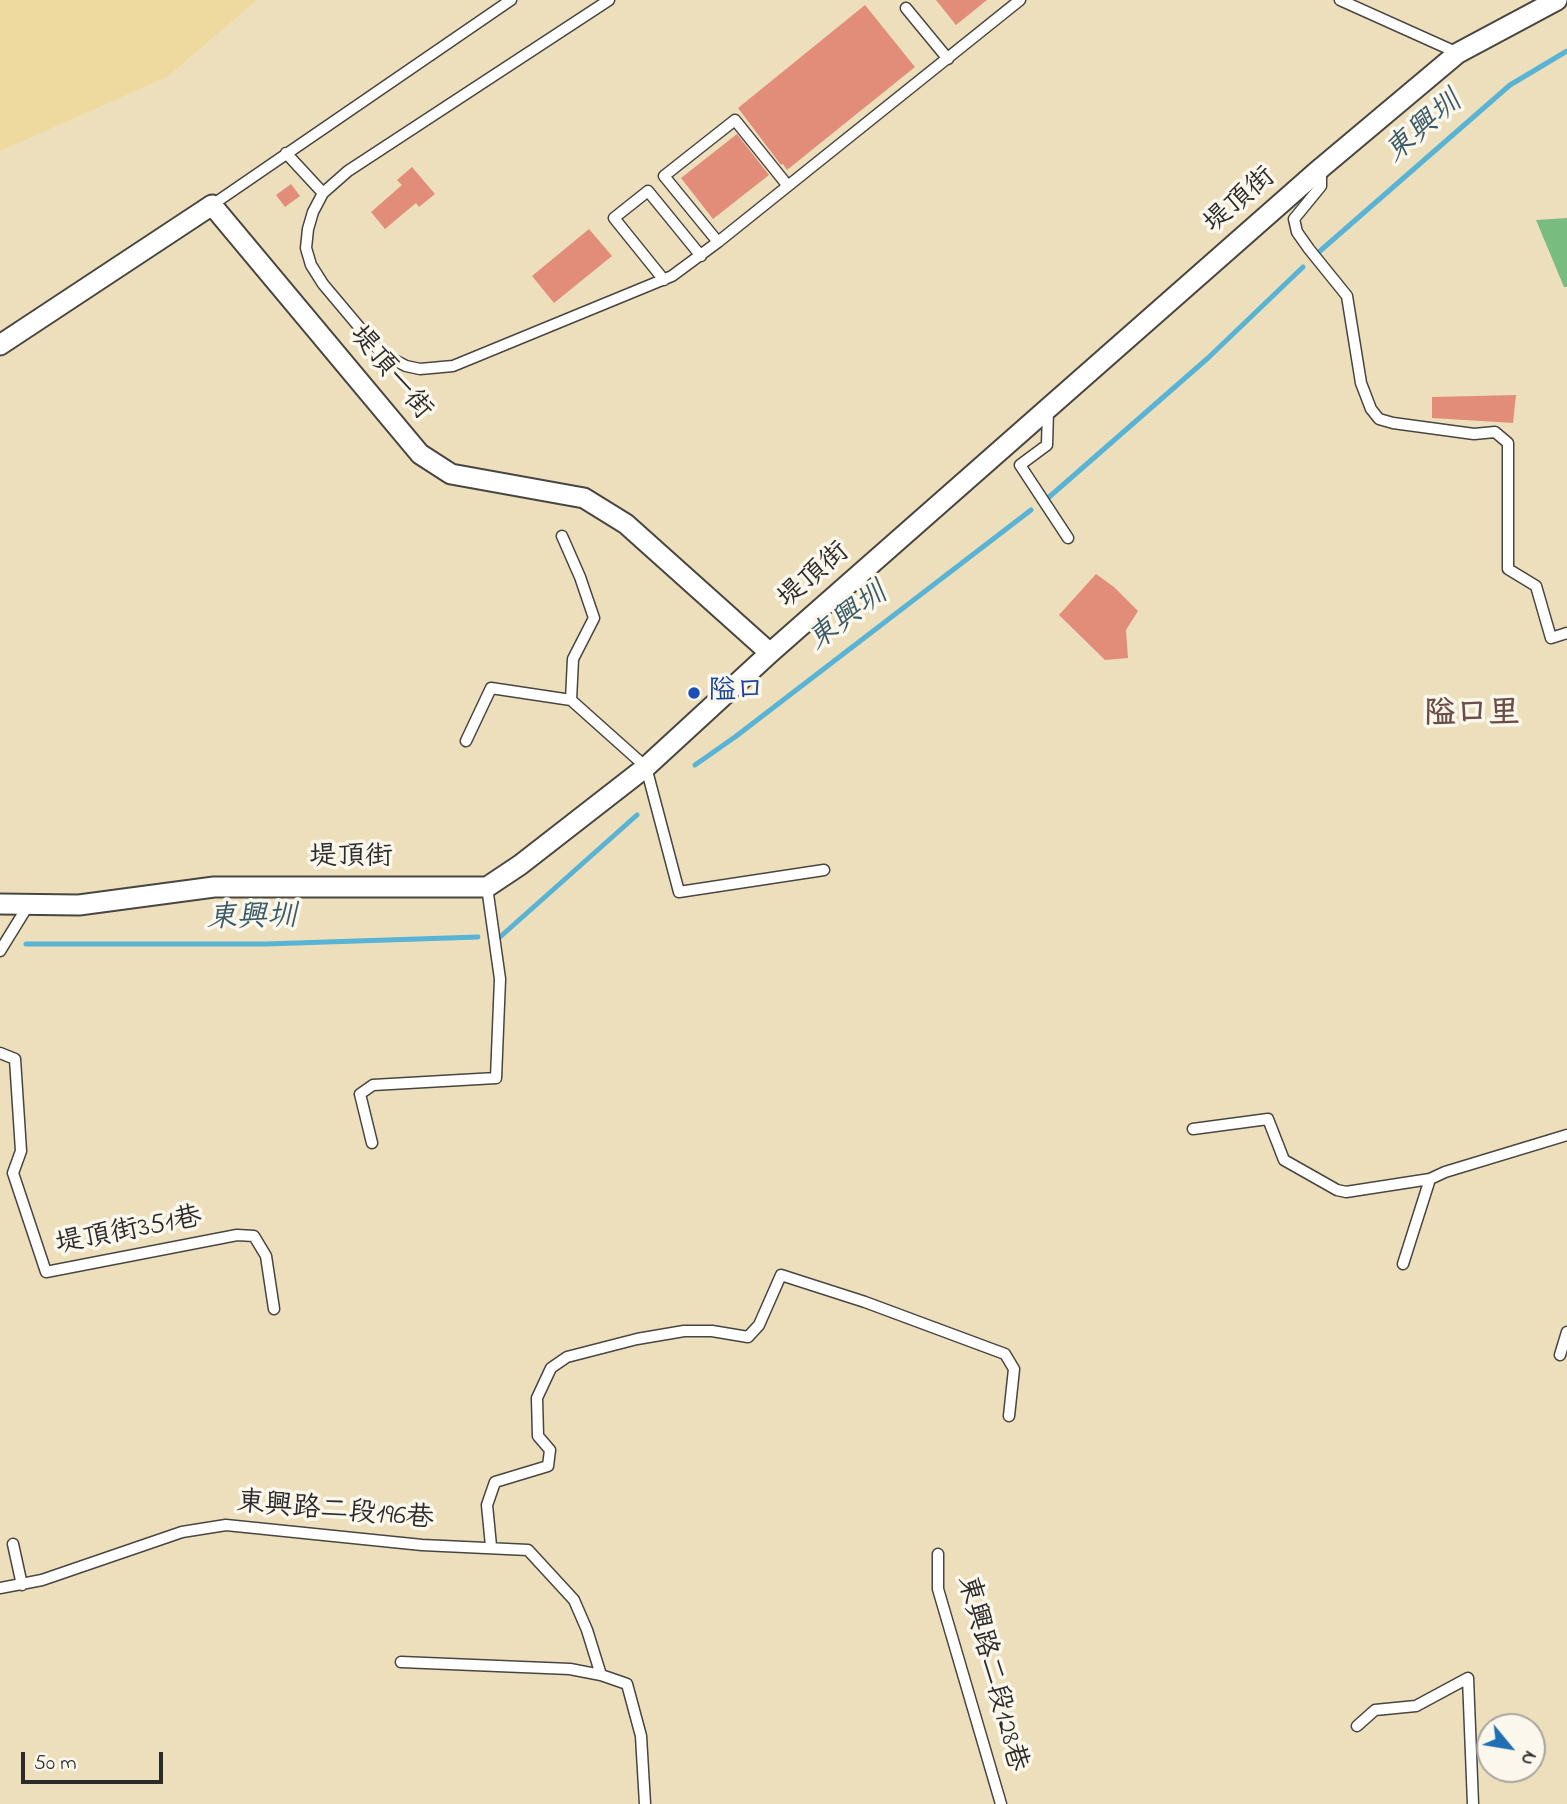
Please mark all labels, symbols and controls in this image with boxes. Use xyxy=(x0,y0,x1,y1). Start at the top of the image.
water label: 東興圳 xyxy=(1379,86,1471,172)
street label: 堤頂街 xyxy=(1198,162,1284,242)
street label: 堤頂一街 xyxy=(340,320,438,428)
street label: 堤頂街 xyxy=(772,537,858,617)
water label: 東興圳 xyxy=(802,578,896,660)
place label: 隘口 xyxy=(708,676,764,710)
marker: 隘口 xyxy=(686,685,702,701)
district label: 隘口里 xyxy=(1424,698,1520,736)
street label: 堤頂街 xyxy=(309,842,393,876)
water label: 東興圳 xyxy=(207,901,297,939)
street label: 堤頂街351巷 xyxy=(53,1202,205,1264)
street label: 東興路二段196巷 xyxy=(235,1488,435,1538)
street label: 東興路二段128巷 xyxy=(948,1572,1032,1776)
north arrow xyxy=(1476,1713,1546,1783)
scale bar xyxy=(24,1738,166,1782)
text: N xyxy=(1513,1745,1543,1770)
text: 50 m xyxy=(34,1749,77,1779)

